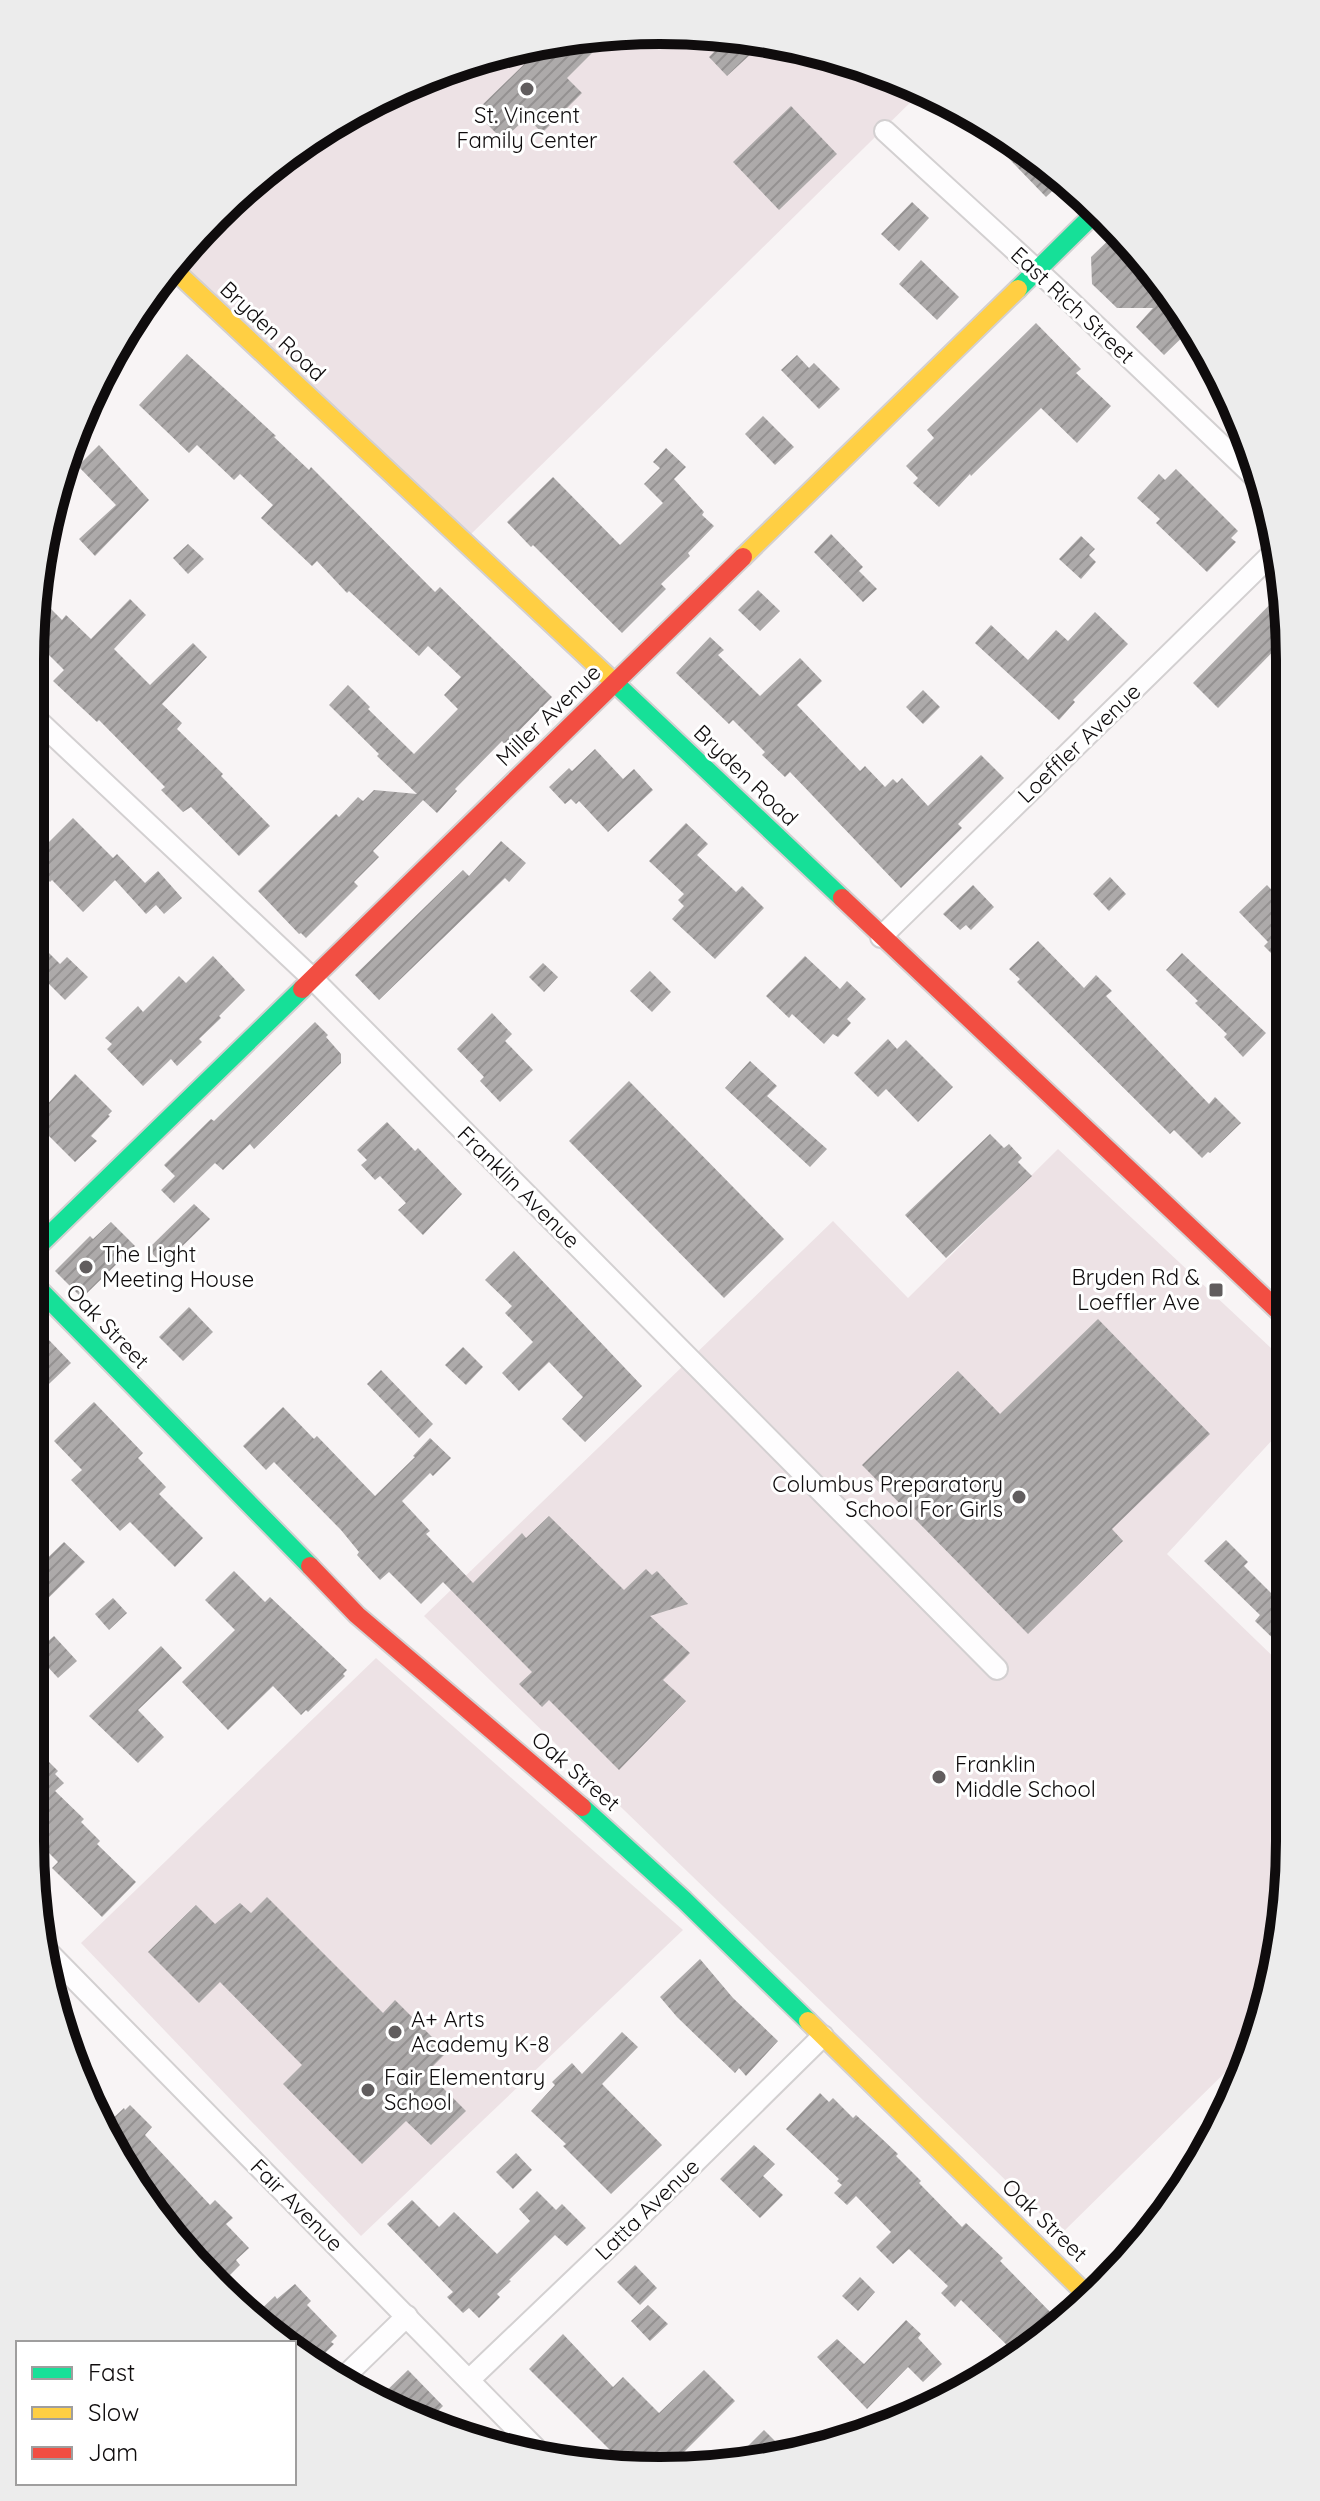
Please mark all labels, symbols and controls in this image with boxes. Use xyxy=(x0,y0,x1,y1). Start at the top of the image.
marker: St. Vincent Family Center xyxy=(518,80,536,98)
place label: St. Vincent Family Center xyxy=(456,101,598,154)
street label: East Rich Street xyxy=(1005,241,1141,369)
street label: Bryden Road xyxy=(214,275,332,387)
street label: Miller Avenue xyxy=(490,658,606,772)
street label: Loeffler Avenue xyxy=(1012,677,1146,809)
street label: Bryden Road xyxy=(688,718,804,832)
street label: Franklin Avenue xyxy=(452,1120,586,1254)
place label: The Light Meeting House xyxy=(102,1240,254,1293)
marker: The Light Meeting House xyxy=(77,1258,95,1276)
place label: Bryden Rd & Loeffler Ave xyxy=(1071,1263,1200,1316)
street label: Oak Street xyxy=(60,1277,156,1375)
marker: Bryden Rd & Loeffler Ave xyxy=(1207,1281,1225,1299)
place label: Columbus Preparatory School For Girls xyxy=(772,1470,1003,1523)
marker: Columbus Preparatory School For Girls xyxy=(1010,1488,1028,1506)
street label: Oak Street xyxy=(526,1725,626,1817)
place label: Franklin Middle School xyxy=(955,1750,1096,1803)
marker: Franklin Middle School xyxy=(930,1768,948,1786)
place label: A+ Arts Academy K-8 xyxy=(411,2005,550,2058)
marker: A+ Arts Academy K-8 xyxy=(386,2023,404,2041)
place label: Fair Elementary School xyxy=(384,2063,545,2116)
marker: Fair Elementary School xyxy=(359,2081,377,2099)
street label: Latta Avenue xyxy=(589,2152,705,2266)
street label: Fair Avenue xyxy=(245,2153,349,2257)
street label: Oak Street xyxy=(996,2172,1094,2268)
legend xyxy=(16,2341,296,2485)
text: Fast xyxy=(88,2357,135,2387)
text: Slow xyxy=(88,2397,139,2427)
text: Jam xyxy=(88,2437,138,2467)

